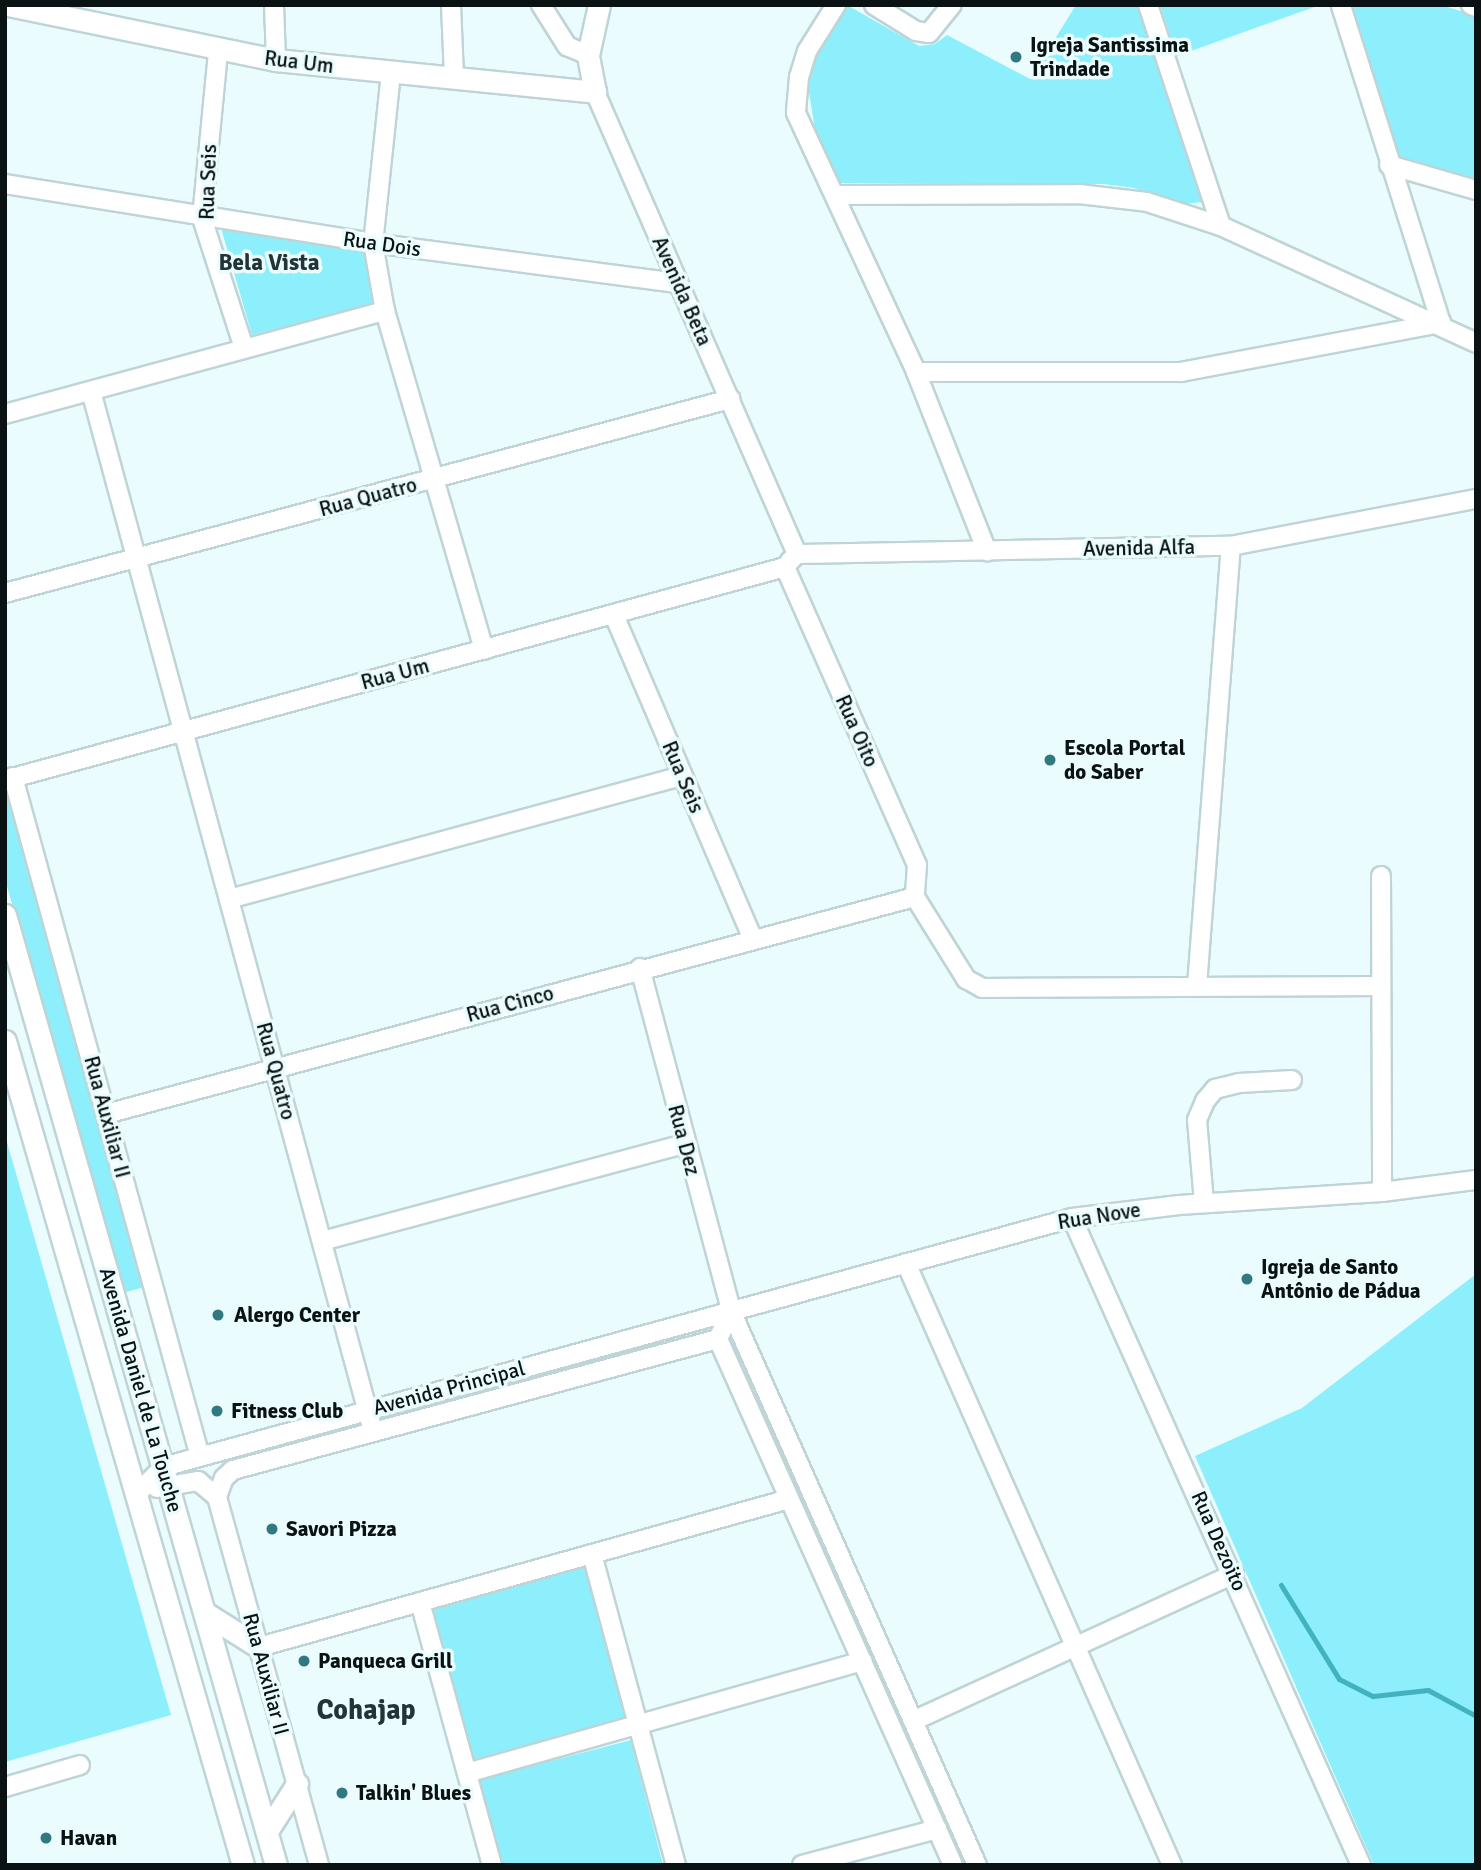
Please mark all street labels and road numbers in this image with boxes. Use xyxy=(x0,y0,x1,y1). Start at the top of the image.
street label: Rua Um xyxy=(263,45,335,79)
street label: Rua Seis xyxy=(194,144,222,220)
street label: Rua Dois xyxy=(341,226,423,262)
street label: Avenida Beta xyxy=(647,232,717,350)
street label: Rua Quatro xyxy=(316,472,420,522)
street label: Avenida Alfa xyxy=(1083,534,1195,562)
street label: Rua Um xyxy=(358,653,432,695)
street label: Rua Oito xyxy=(830,691,884,771)
street label: Rua Seis xyxy=(657,737,709,817)
street label: Rua Cinco xyxy=(464,980,556,1028)
street label: Rua Quatro xyxy=(251,1019,301,1123)
street label: Rua Auxiliar II xyxy=(79,1053,135,1181)
street label: Rua Dez xyxy=(662,1102,706,1178)
street label: Rua Nove xyxy=(1056,1197,1142,1235)
street label: Avenida Daniel de La Touche xyxy=(94,1265,188,1515)
street label: Avenida Principal xyxy=(370,1356,528,1420)
street label: Rua Dezoito xyxy=(1186,1487,1252,1595)
street label: Rua Auxiliar II xyxy=(238,1610,294,1738)

